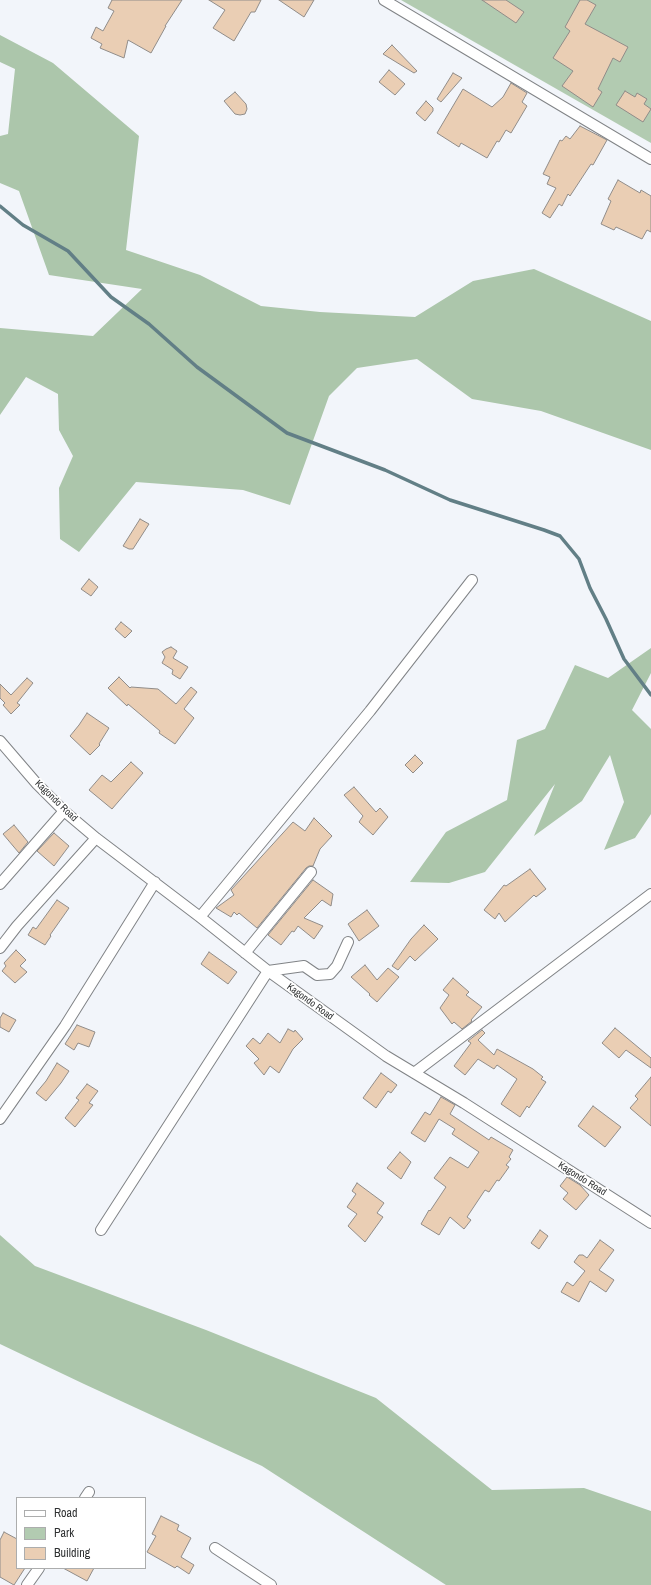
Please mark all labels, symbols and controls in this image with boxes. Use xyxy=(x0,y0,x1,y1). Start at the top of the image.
street label: Kagondo Road xyxy=(32,778,80,824)
street label: Kagondo Road xyxy=(284,981,336,1023)
street label: Kagondo Road xyxy=(556,1159,608,1199)
legend xyxy=(16,1497,146,1569)
text: Road xyxy=(54,1505,78,1521)
text: Park xyxy=(54,1525,74,1541)
text: Building xyxy=(54,1545,90,1561)

